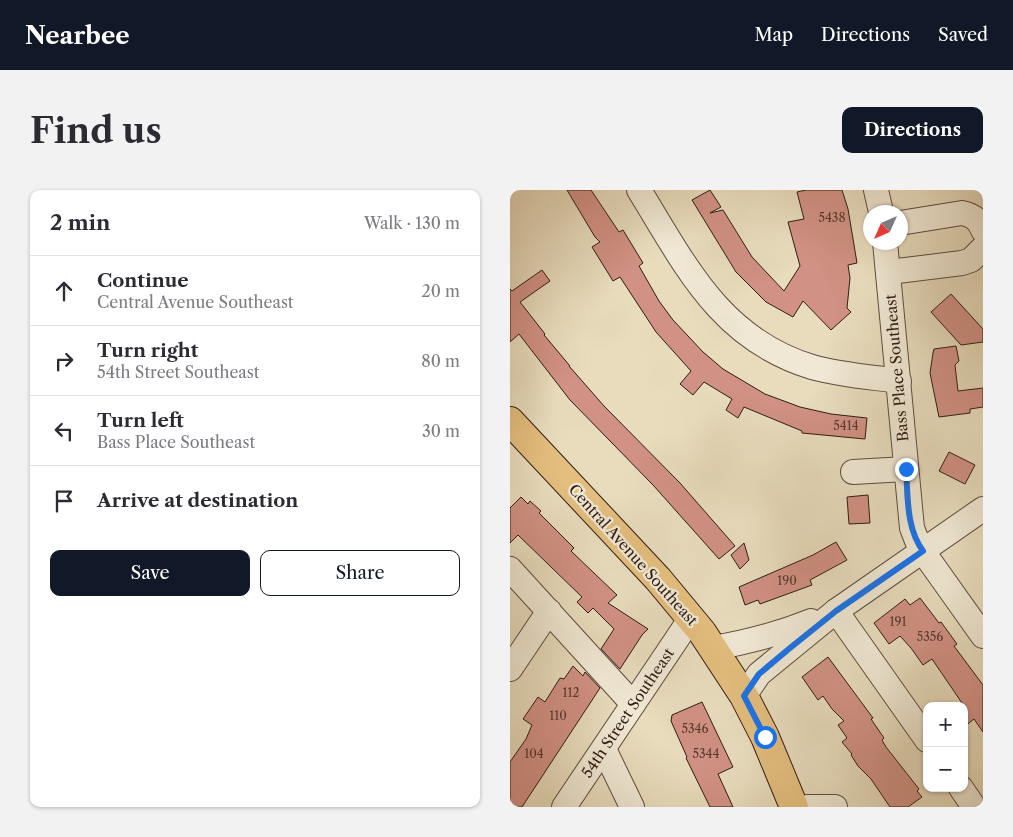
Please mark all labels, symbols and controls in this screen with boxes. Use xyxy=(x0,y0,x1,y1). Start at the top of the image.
text: Nearbee xyxy=(25,21,130,50)
text: Map xyxy=(754,24,793,46)
text: Directions xyxy=(821,24,910,46)
text: Saved xyxy=(938,24,988,46)
button: Directions xyxy=(842,107,983,153)
text: Find us xyxy=(30,109,162,152)
north arrow xyxy=(863,205,908,250)
text: 2 min xyxy=(50,210,110,235)
house number: 5438 xyxy=(818,210,846,225)
text: Walk · 130 m xyxy=(364,213,460,233)
text: Continue xyxy=(97,269,189,292)
icon: ahead xyxy=(50,277,78,305)
text: 20 m xyxy=(421,281,460,301)
text: Central Avenue Southeast xyxy=(97,292,293,312)
street label: Bass Place Southeast xyxy=(881,293,912,443)
text: Turn right xyxy=(97,339,198,362)
icon: right xyxy=(50,347,78,375)
text: 80 m xyxy=(421,351,460,371)
text: 54th Street Southeast xyxy=(97,362,259,382)
text: Turn left xyxy=(97,409,184,432)
icon: left xyxy=(50,417,78,445)
house number: 5414 xyxy=(833,418,859,433)
text: 30 m xyxy=(422,421,460,441)
text: Bass Place Southeast xyxy=(97,432,255,452)
route end xyxy=(895,458,918,481)
street label: Central Avenue Southeast xyxy=(565,480,703,630)
icon: arrive xyxy=(50,487,78,515)
text: Arrive at destination xyxy=(97,489,298,512)
button: Save xyxy=(50,550,250,596)
button: Share xyxy=(260,550,460,596)
house number: 190 xyxy=(777,573,797,588)
house number: 191 xyxy=(889,614,907,629)
house number: 5356 xyxy=(917,629,943,644)
street label: 54th Street Southeast xyxy=(577,644,678,781)
house number: 112 xyxy=(563,685,580,700)
map controls xyxy=(923,702,968,792)
button: + xyxy=(923,702,968,747)
house number: 110 xyxy=(549,708,567,723)
house number: 5346 xyxy=(681,721,709,736)
route start xyxy=(754,726,777,749)
house number: 104 xyxy=(524,746,544,761)
house number: 5344 xyxy=(693,746,720,761)
button: − xyxy=(923,747,968,792)

